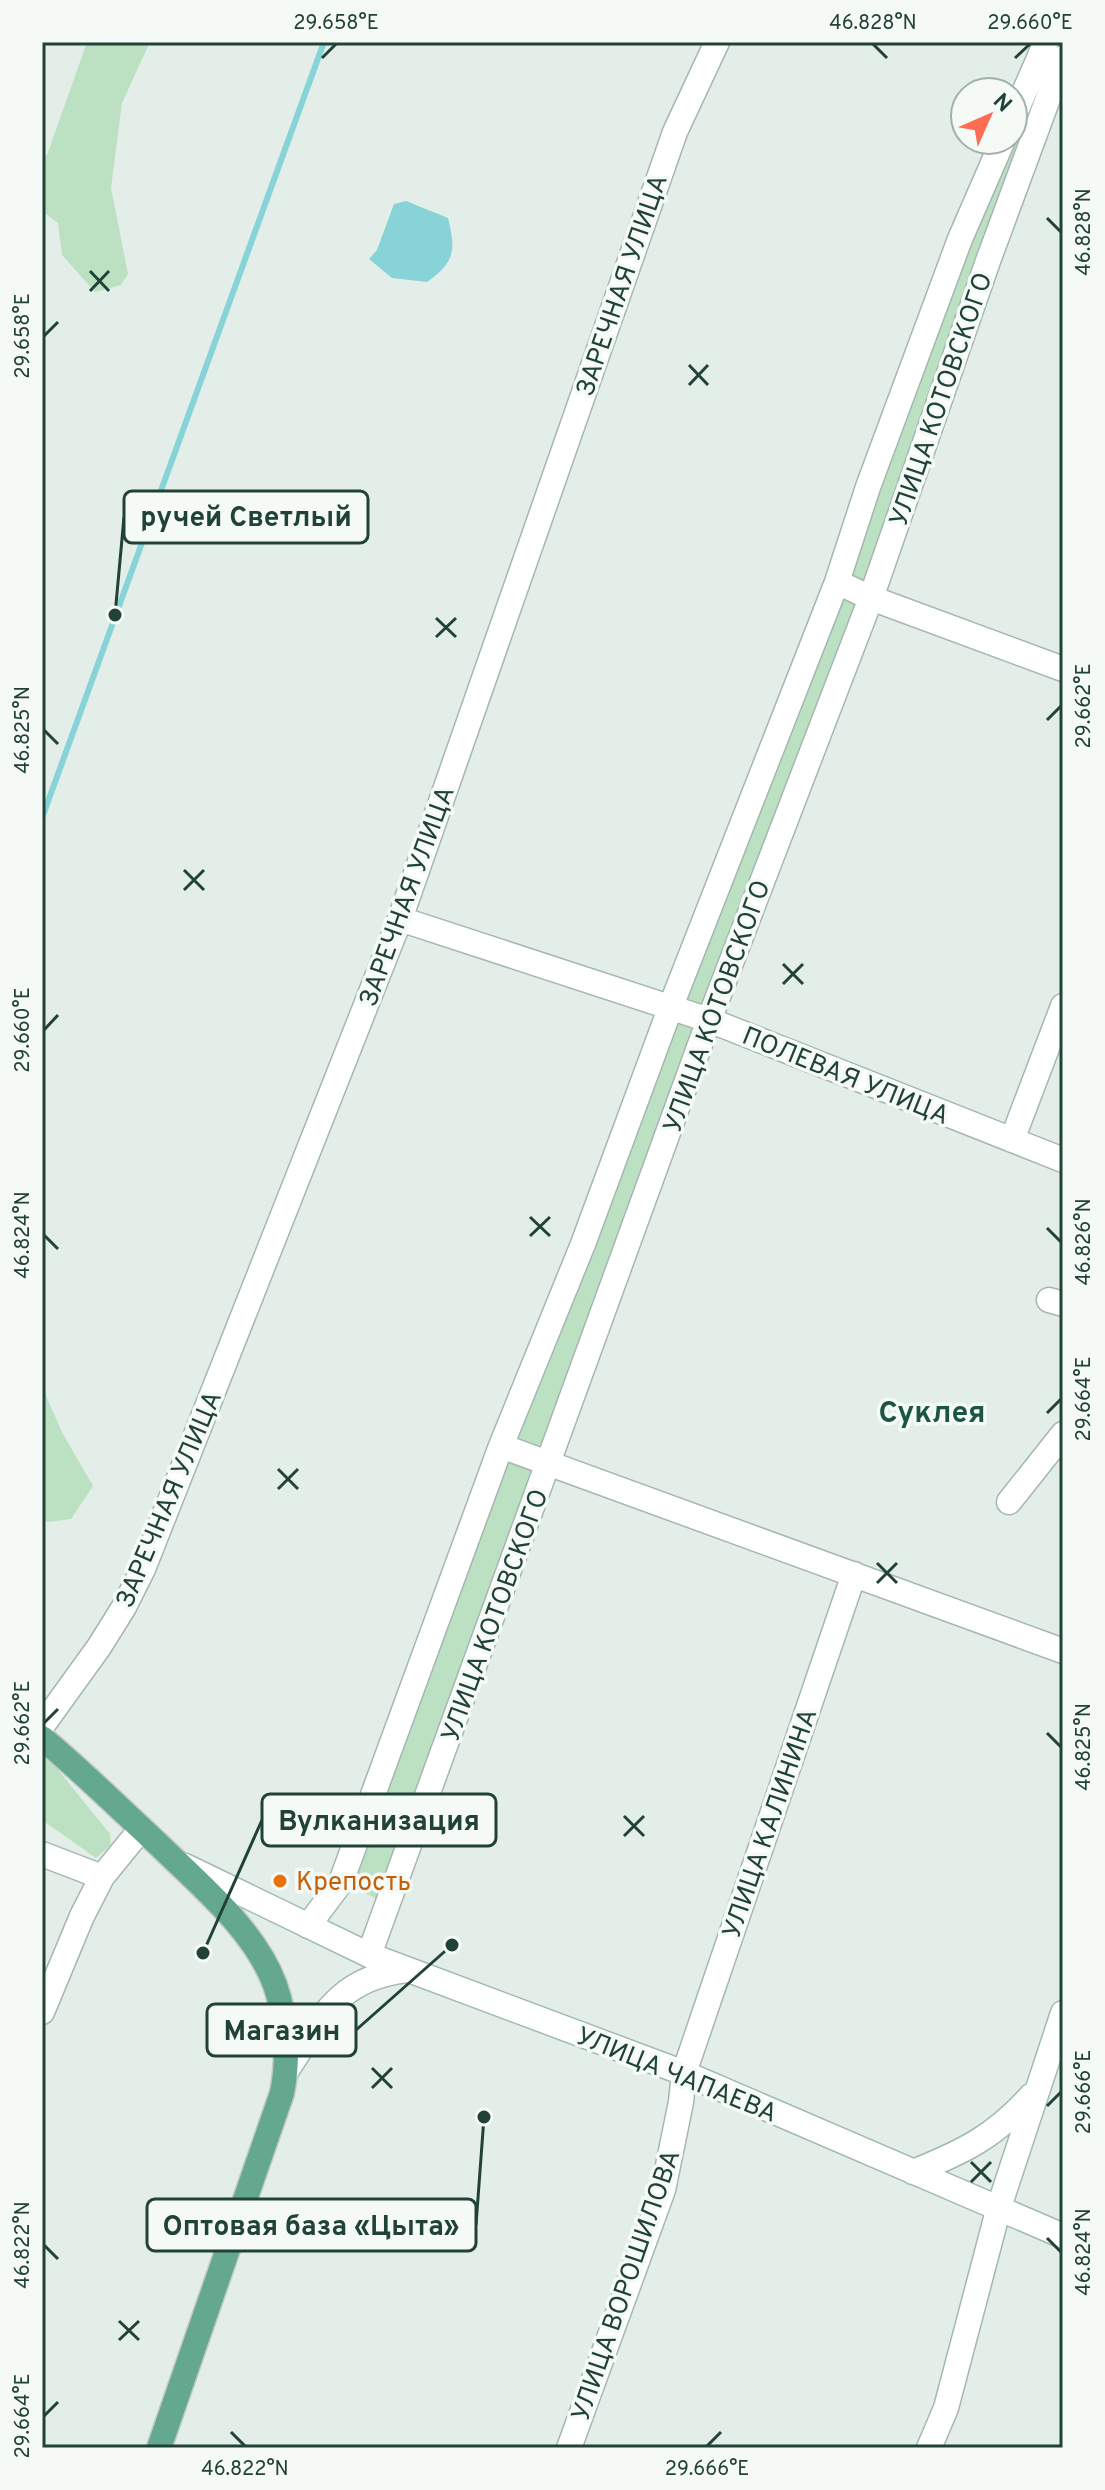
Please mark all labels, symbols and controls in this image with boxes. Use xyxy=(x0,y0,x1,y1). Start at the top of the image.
text: 29.658°E xyxy=(293,11,379,37)
text: 46.828°N xyxy=(829,11,917,37)
text: 29.660°E xyxy=(987,11,1073,37)
north arrow xyxy=(949,76,1029,156)
text: N xyxy=(986,88,1017,119)
street label: ЗАРЕЧНАЯ УЛИЦА xyxy=(570,171,677,401)
text: 46.828°N xyxy=(1072,188,1098,276)
street label: УЛИЦА КОТОВСКОГО xyxy=(883,269,1001,531)
text: 29.658°E xyxy=(11,293,37,379)
callout: ручей Светлый xyxy=(124,491,368,543)
text: ручей Светлый xyxy=(140,501,352,537)
text: 29.662°E xyxy=(1072,664,1098,748)
text: 46.825°N xyxy=(11,686,37,774)
street label: ЗАРЕЧНАЯ УЛИЦА xyxy=(353,782,464,1012)
street label: УЛИЦА КОТОВСКОГО xyxy=(657,876,779,1138)
text: 29.660°E xyxy=(11,987,37,1073)
street label: ПОЛЕВАЯ УЛИЦА xyxy=(737,1021,953,1134)
text: 46.824°N xyxy=(11,1191,37,1279)
text: 46.826°N xyxy=(1072,1198,1098,1286)
text: 29.664°E xyxy=(1072,1356,1098,1442)
street label: ЗАРЕЧНАЯ УЛИЦА xyxy=(110,1387,231,1613)
district label: Суклея xyxy=(878,1396,986,1433)
street label: УЛИЦА КОТОВСКОГО xyxy=(435,1485,557,1747)
text: 29.662°E xyxy=(11,1681,37,1765)
text: 46.825°N xyxy=(1072,1703,1098,1791)
street label: УЛИЦА КАЛИНИНА xyxy=(717,1705,826,1943)
callout: Вулканизация xyxy=(262,1794,496,1846)
text: Вулканизация xyxy=(278,1805,480,1841)
place label: Крепость xyxy=(296,1867,411,1900)
marker: Крепость xyxy=(271,1872,289,1890)
callout: Магазин xyxy=(207,2004,356,2056)
text: Магазин xyxy=(224,2015,340,2051)
street label: УЛИЦА ЧАПАЕВА xyxy=(571,2021,781,2132)
text: 29.666°E xyxy=(1072,2050,1098,2134)
street label: УЛИЦА ВОРОШИЛОВА xyxy=(565,2146,689,2426)
callout: Оптовая база «Цыта» xyxy=(147,2199,476,2251)
text: 46.822°N xyxy=(11,2201,37,2289)
text: 46.824°N xyxy=(1072,2208,1098,2296)
text: Оптовая база «Цыта» xyxy=(162,2210,460,2246)
text: 29.664°E xyxy=(11,2373,37,2459)
text: 46.822°N xyxy=(201,2457,289,2483)
text: 29.666°E xyxy=(665,2457,749,2483)

